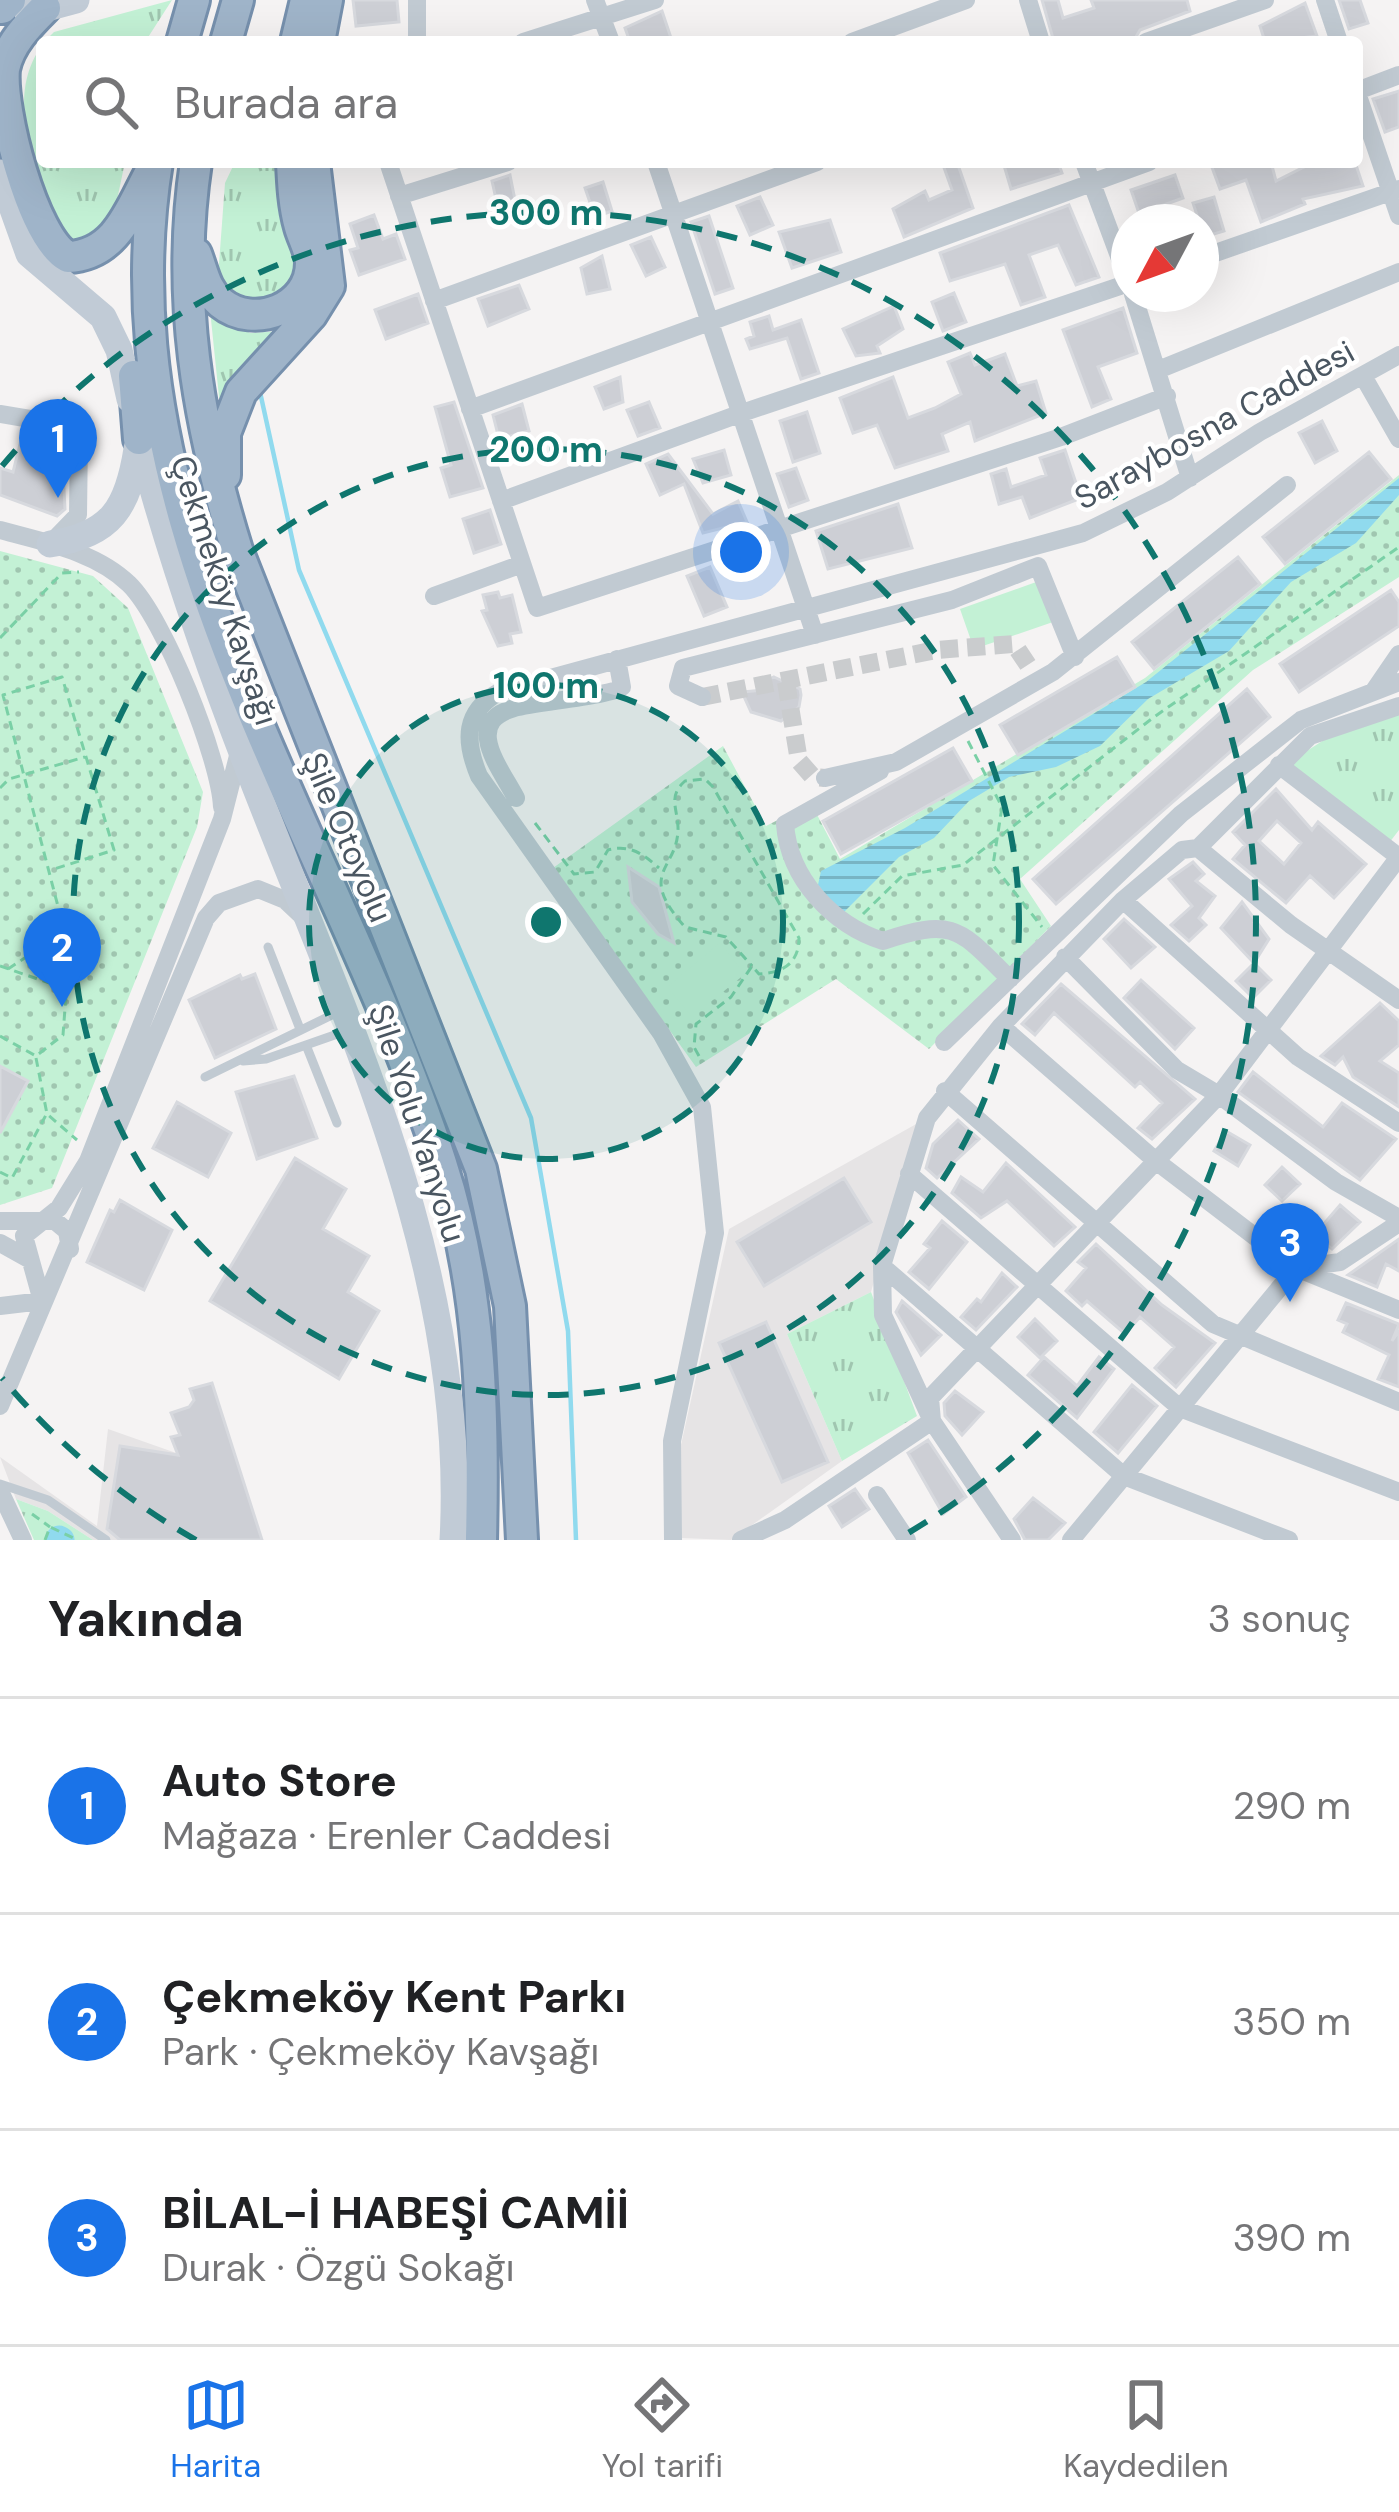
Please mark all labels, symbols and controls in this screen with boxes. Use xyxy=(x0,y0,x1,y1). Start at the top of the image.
search box xyxy=(36,36,1363,168)
icon: search xyxy=(78,69,144,135)
text: Burada ara xyxy=(174,73,398,132)
text: 300 m xyxy=(489,189,603,236)
north arrow xyxy=(1111,204,1219,312)
street label: Saraybosna Caddesi xyxy=(1067,330,1362,519)
pin: 1 xyxy=(19,399,97,498)
text: 200 m xyxy=(489,426,603,473)
street label: Çekmeköy Kavşağı xyxy=(161,450,288,730)
your location xyxy=(711,522,771,582)
text: 100 m xyxy=(493,662,599,709)
street label: Şile Otoyolu xyxy=(293,746,403,929)
centre of rings xyxy=(525,901,567,943)
pin: 2 xyxy=(23,908,101,1007)
street label: Şile Yolu Yanyolu xyxy=(359,999,476,1248)
pin: 3 xyxy=(1251,1203,1329,1302)
text: Yakında xyxy=(48,1585,244,1652)
text: 3 sonuç xyxy=(1208,1593,1351,1644)
text: Auto Store xyxy=(162,1751,397,1810)
text: 1 xyxy=(80,1780,94,1831)
text: 290 m xyxy=(1233,1780,1351,1831)
text: Mağaza · Erenler Caddesi xyxy=(162,1810,611,1861)
text: Çekmeköy Kent Parkı xyxy=(162,1967,626,2026)
text: 2 xyxy=(76,1996,98,2047)
text: 350 m xyxy=(1232,1996,1351,2047)
text: Park · Çekmeköy Kavşağı xyxy=(162,2026,599,2077)
text: BİLAL-İ HABEŞİ CAMİİ xyxy=(162,2183,629,2242)
text: 3 xyxy=(75,2212,99,2263)
text: 390 m xyxy=(1233,2212,1351,2263)
text: Durak · Özgü Sokağı xyxy=(162,2242,514,2293)
tab: Harita xyxy=(170,2372,261,2487)
tab: Yol tarifi xyxy=(602,2372,723,2487)
tab: Kaydedilen xyxy=(1063,2372,1229,2487)

